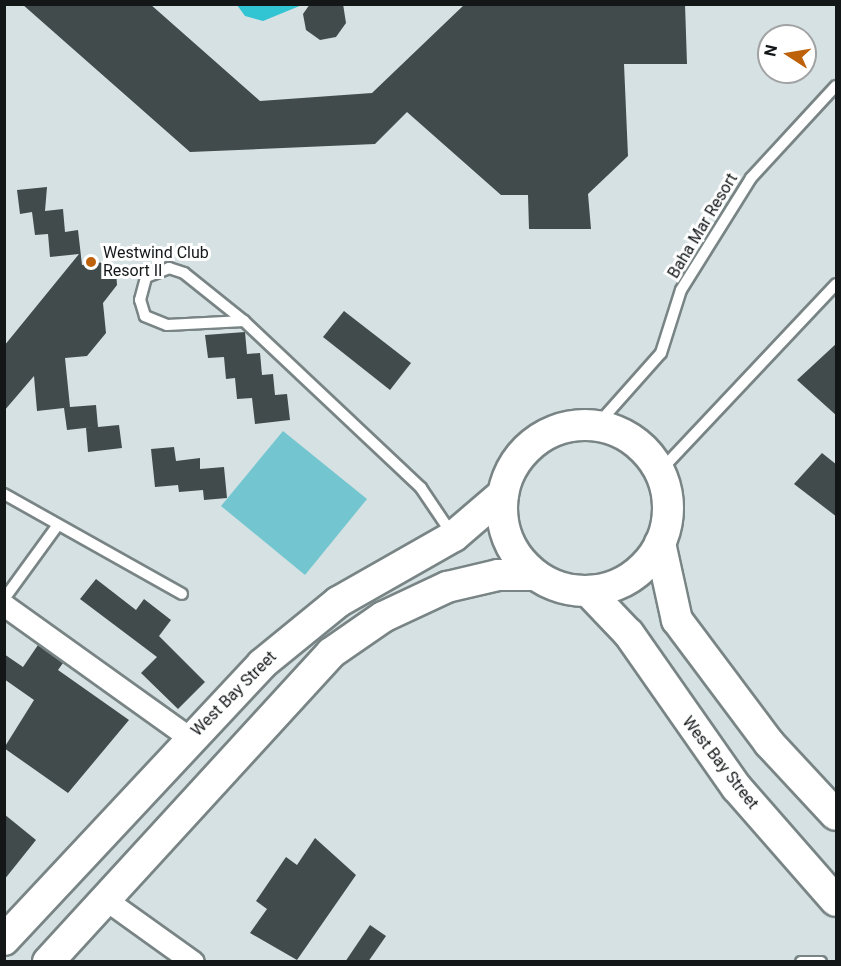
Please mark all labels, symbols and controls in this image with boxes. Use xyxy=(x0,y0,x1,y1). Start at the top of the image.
north arrow xyxy=(757,24,817,84)
text: N xyxy=(760,43,781,58)
street label: Baha Mar Resort xyxy=(664,170,742,282)
place label: Westwind Club Resort II xyxy=(103,243,209,281)
marker: Westwind Club Resort II xyxy=(84,255,98,269)
street label: West Bay Street xyxy=(188,648,280,740)
street label: West Bay Street xyxy=(678,713,762,813)

